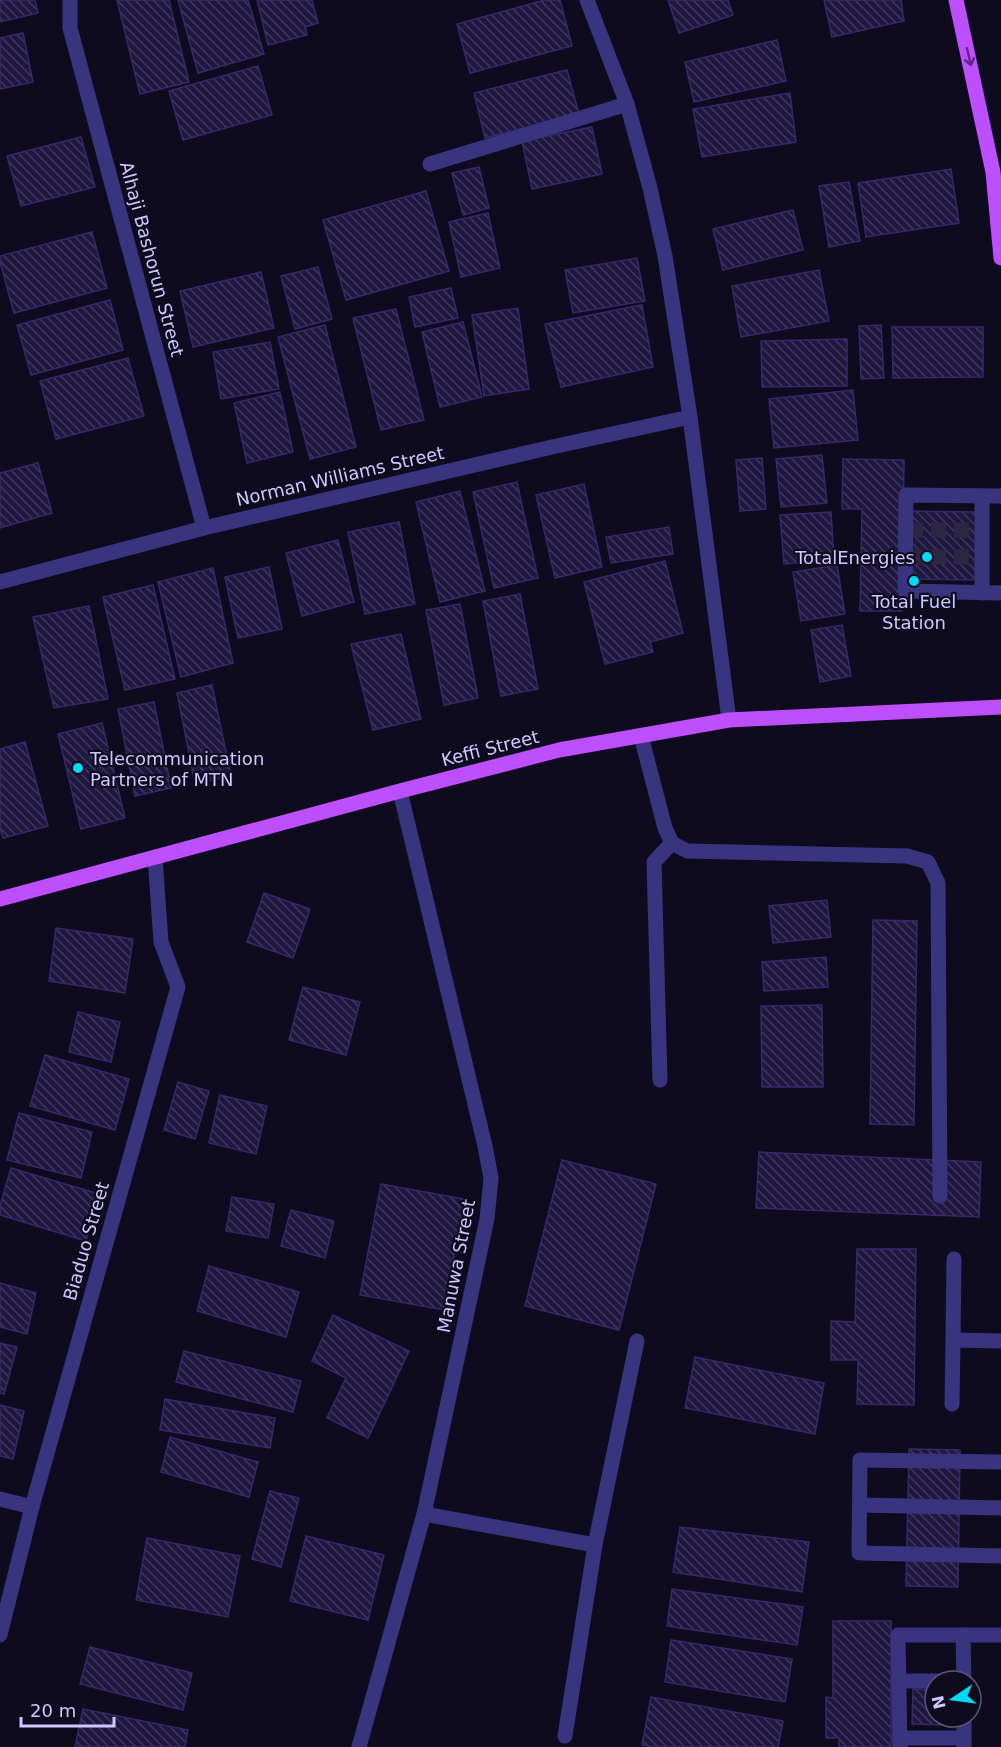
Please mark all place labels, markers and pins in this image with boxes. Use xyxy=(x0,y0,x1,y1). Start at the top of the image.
place label: TotalEnergies xyxy=(794,547,915,568)
marker: TotalEnergies xyxy=(920,550,934,564)
marker: Total Fuel Station xyxy=(907,574,921,588)
place label: Total Fuel Station xyxy=(871,591,956,633)
place label: Telecommunication Partners of MTN xyxy=(89,748,264,790)
marker: Telecommunication Partners of MTN xyxy=(71,761,85,775)

